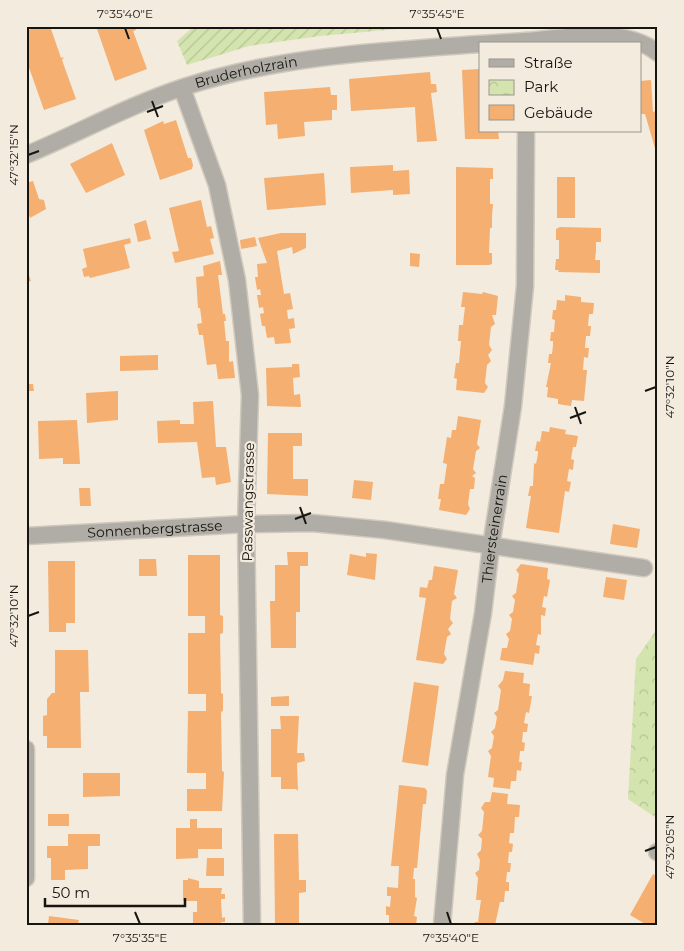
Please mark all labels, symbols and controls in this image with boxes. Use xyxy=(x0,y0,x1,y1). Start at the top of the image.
text: 7°35'40"E xyxy=(97,6,153,21)
text: 7°35'45"E xyxy=(410,6,464,21)
legend xyxy=(479,42,642,132)
street label: Bruderholzrain xyxy=(192,52,299,92)
text: Straße xyxy=(524,53,573,72)
text: Park xyxy=(524,77,558,96)
text: Gebäude xyxy=(524,103,593,122)
text: 47°32'15"N xyxy=(6,124,21,186)
text: 47°32'10"N xyxy=(662,356,677,418)
street label: Passwangstrasse xyxy=(238,442,258,562)
street label: Thiersteinerrain xyxy=(478,473,511,584)
street label: Sonnenbergstrasse xyxy=(87,516,223,542)
text: 47°32'10"N xyxy=(6,585,21,647)
text: 47°32'05"N xyxy=(662,815,677,879)
scale bar xyxy=(45,876,185,908)
text: 50 m xyxy=(52,883,90,902)
text: 7°35'35"E xyxy=(113,930,167,945)
text: 7°35'40"E xyxy=(423,930,479,945)

